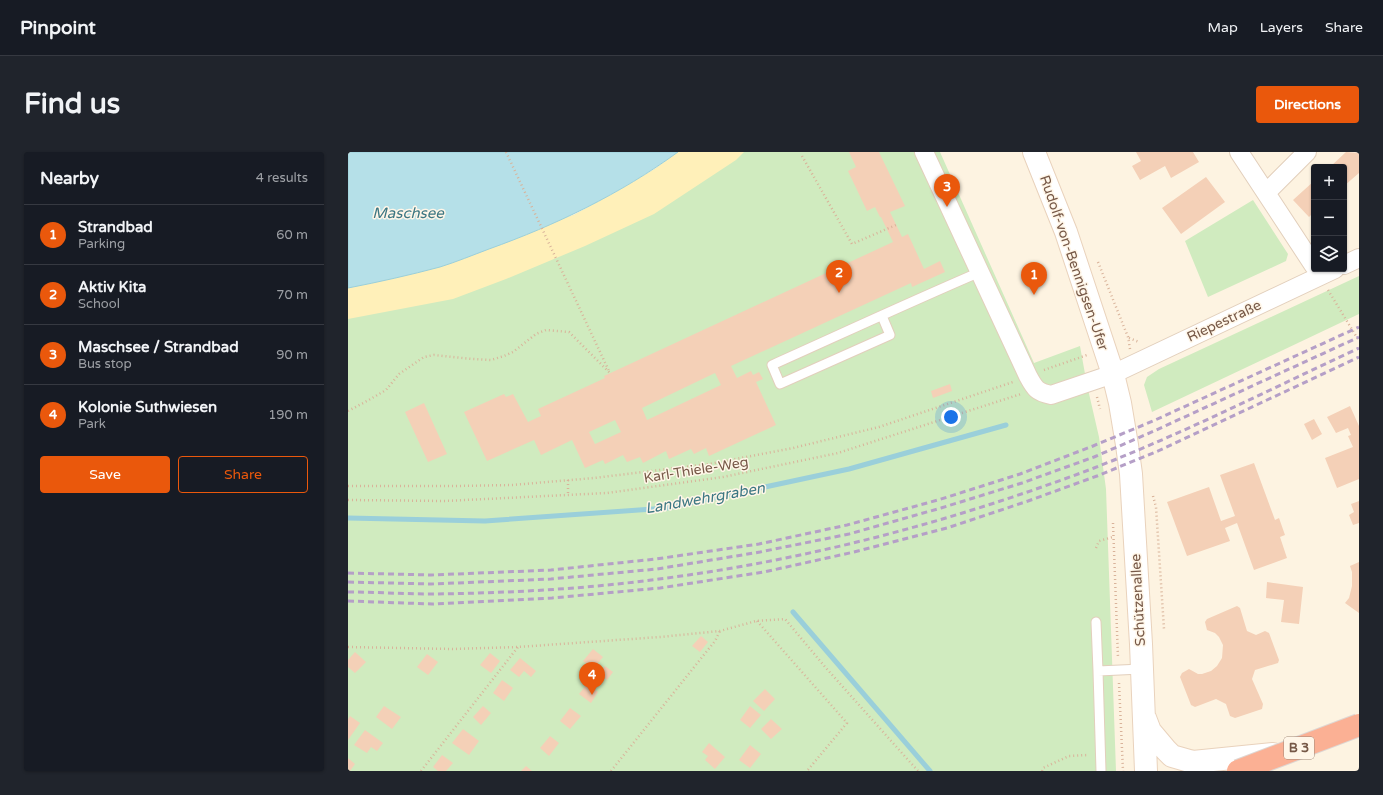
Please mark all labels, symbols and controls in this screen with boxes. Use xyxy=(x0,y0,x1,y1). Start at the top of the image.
text: Pinpoint xyxy=(20,17,96,39)
text: Map xyxy=(1208,19,1238,36)
text: Layers xyxy=(1260,19,1303,36)
text: Share xyxy=(1325,19,1363,36)
button: Directions xyxy=(1256,86,1359,123)
text: Find us xyxy=(24,87,120,121)
map controls xyxy=(1311,164,1347,272)
button: + xyxy=(1311,164,1347,200)
text: Nearby xyxy=(40,168,99,189)
text: 4 results xyxy=(256,170,308,186)
street label: Rudolf-von-Bennigsen-Ufer xyxy=(1036,173,1112,354)
pin: 3 xyxy=(934,174,960,207)
button: − xyxy=(1311,200,1347,236)
water label: Maschsee xyxy=(372,204,445,222)
text: Strandbad xyxy=(78,218,153,236)
text: 1 xyxy=(49,227,57,243)
text: 60 m xyxy=(276,227,308,243)
text: Parking xyxy=(78,236,125,252)
button: layers xyxy=(1311,236,1347,272)
pin: 2 xyxy=(826,260,852,293)
pin: 1 xyxy=(1021,262,1047,295)
text: Aktiv Kita xyxy=(78,278,147,296)
text: 2 xyxy=(49,287,57,303)
text: 70 m xyxy=(276,287,308,303)
text: School xyxy=(78,296,120,312)
street label: Riepestraße xyxy=(1184,296,1264,346)
text: Maschsee / Strandbad xyxy=(78,338,239,356)
text: 3 xyxy=(49,347,57,363)
text: 90 m xyxy=(276,347,308,363)
text: Bus stop xyxy=(78,356,132,372)
text: Kolonie Suthwiesen xyxy=(78,398,217,416)
text: 4 xyxy=(49,407,57,423)
text: 190 m xyxy=(268,407,308,423)
your location xyxy=(941,407,961,427)
text: Park xyxy=(78,416,106,432)
street label: Karl-Thiele-Weg xyxy=(642,453,750,487)
button: Save xyxy=(40,456,170,493)
button: Share xyxy=(178,456,308,493)
water label: Landwehrgraben xyxy=(644,478,767,517)
street label: Schützenallee xyxy=(1127,553,1149,647)
pin: 4 xyxy=(579,662,605,695)
road number: B 3 xyxy=(1284,737,1314,759)

